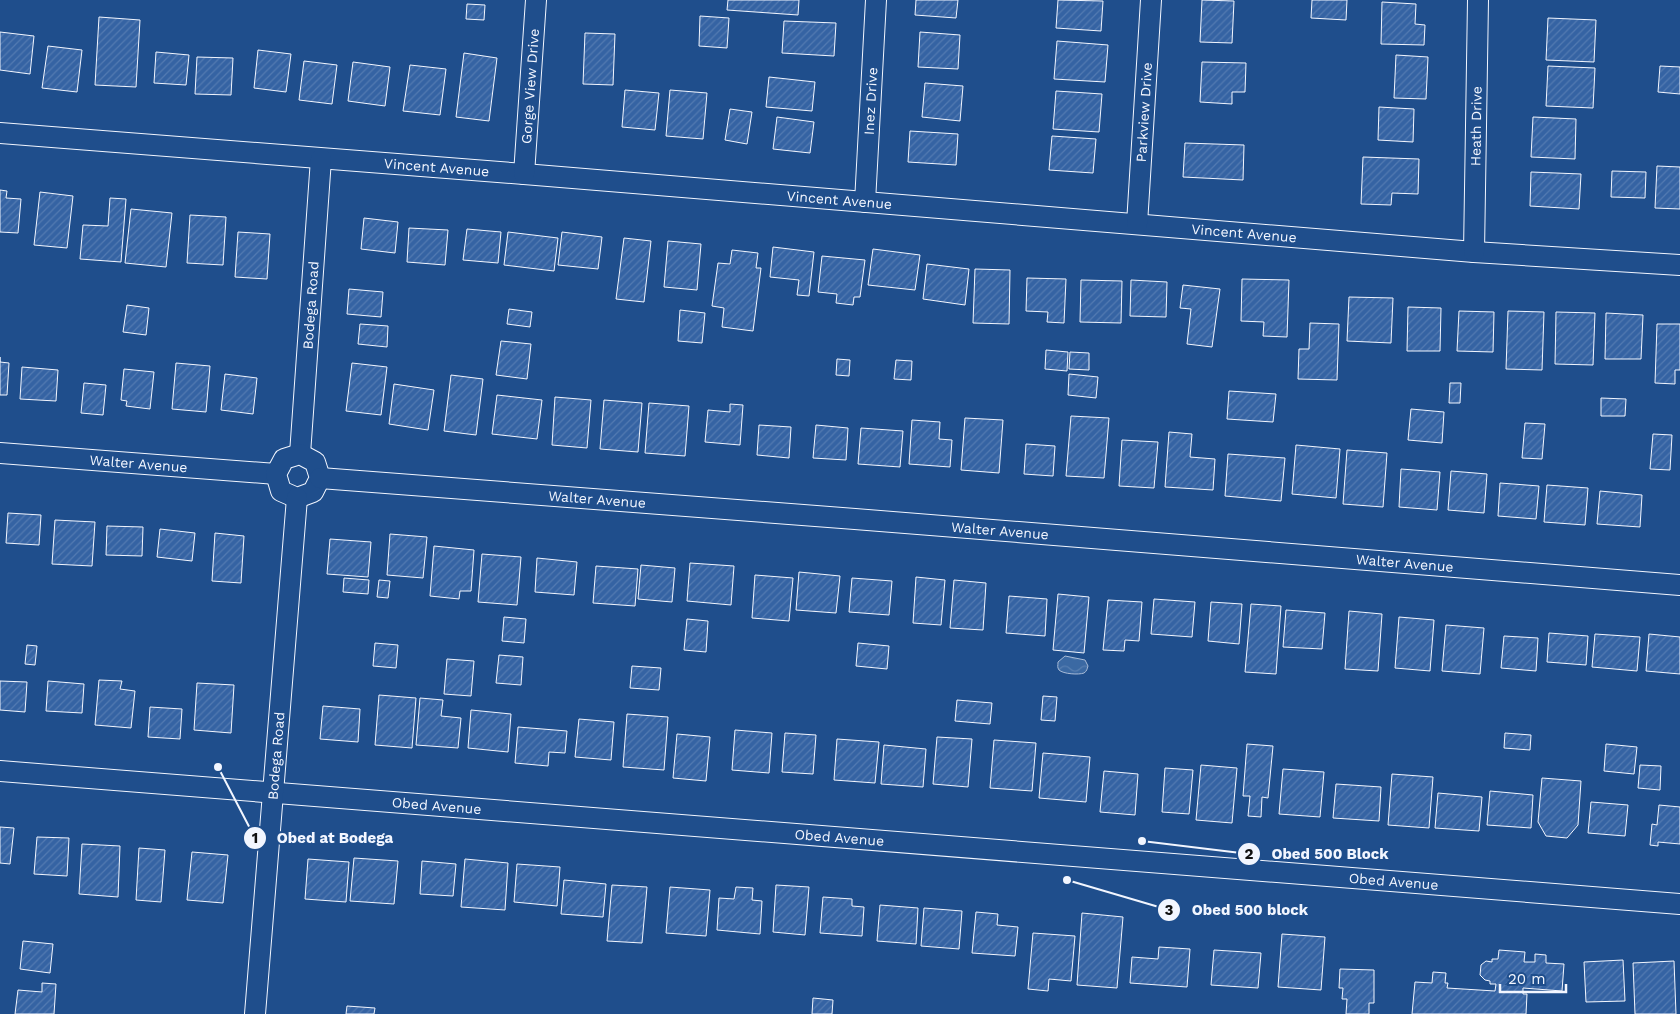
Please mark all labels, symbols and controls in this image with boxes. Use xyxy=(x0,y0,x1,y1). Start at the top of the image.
street label: Gorge View Drive xyxy=(518,28,542,144)
street label: Parkview Drive xyxy=(1133,62,1155,163)
street label: Inez Drive xyxy=(861,67,880,136)
street label: Heath Drive xyxy=(1467,86,1485,166)
street label: Vincent Avenue xyxy=(383,155,490,179)
street label: Vincent Avenue xyxy=(786,188,893,212)
street label: Vincent Avenue xyxy=(1191,221,1297,245)
street label: Bodega Road xyxy=(299,261,322,350)
street label: Walter Avenue xyxy=(89,452,188,475)
street label: Walter Avenue xyxy=(548,488,647,511)
street label: Walter Avenue xyxy=(951,519,1049,542)
street label: Walter Avenue xyxy=(1355,551,1454,575)
street label: Bodega Road xyxy=(264,711,288,801)
street label: Obed Avenue xyxy=(391,794,482,817)
callout: Obed at Bodega xyxy=(242,823,403,853)
street label: Obed Avenue xyxy=(794,826,885,849)
text: 1 xyxy=(252,829,258,847)
text: Obed at Bodega xyxy=(277,829,394,847)
callout: Obed 500 Block xyxy=(1236,839,1398,869)
text: 2 xyxy=(1245,845,1254,863)
text: Obed 500 Block xyxy=(1271,845,1389,863)
street label: Obed Avenue xyxy=(1348,870,1439,893)
callout: Obed 500 block xyxy=(1157,895,1318,925)
text: 3 xyxy=(1165,901,1174,919)
text: Obed 500 block xyxy=(1192,901,1309,919)
scale bar xyxy=(1500,962,1566,994)
text: 20 m xyxy=(1508,970,1546,988)

